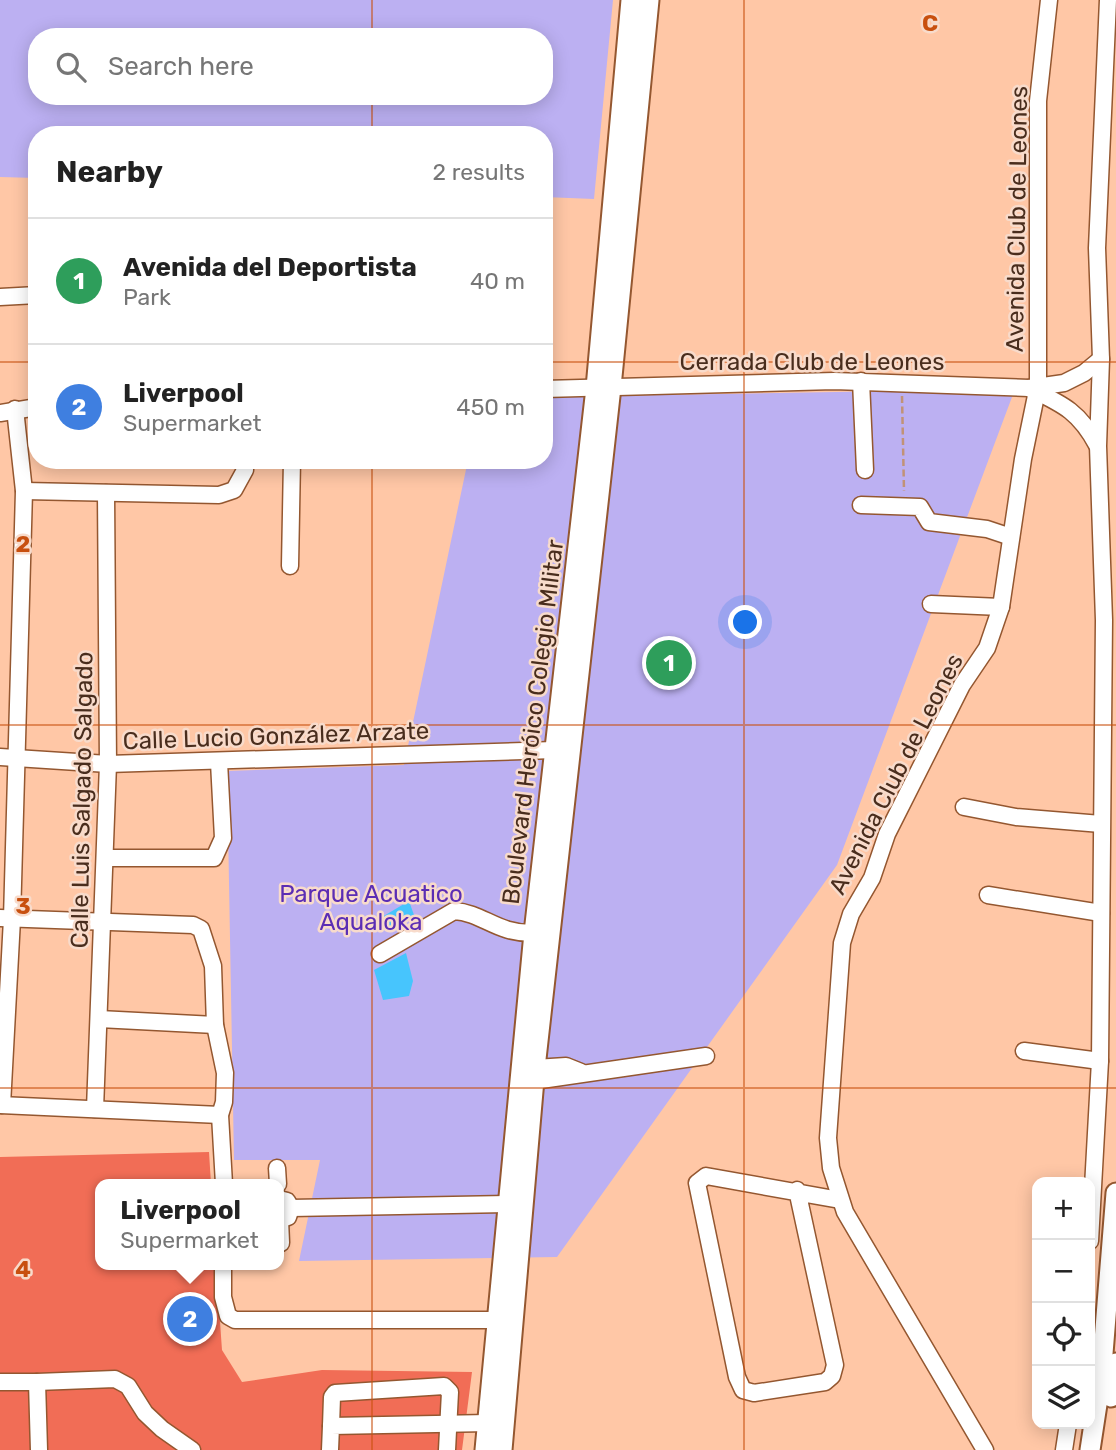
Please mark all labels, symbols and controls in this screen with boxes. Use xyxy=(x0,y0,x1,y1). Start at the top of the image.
text: C xyxy=(922,9,938,37)
search box xyxy=(28,28,553,105)
icon: search xyxy=(52,48,90,86)
text: Search here xyxy=(108,51,254,82)
street label: Avenida Club de Leones xyxy=(1001,86,1033,352)
text: Nearby xyxy=(56,154,163,190)
text: 2 results xyxy=(433,158,525,186)
text: Avenida del Deportista xyxy=(123,252,417,283)
text: 1 xyxy=(73,267,85,295)
text: 40 m xyxy=(470,267,525,295)
text: Park xyxy=(123,283,171,311)
street label: Cerrada Club de Leones xyxy=(680,348,944,376)
text: Liverpool xyxy=(123,378,244,409)
text: 2 xyxy=(72,393,86,421)
text: 450 m xyxy=(456,393,525,421)
text: Supermarket xyxy=(123,409,261,437)
text: 2 xyxy=(16,530,30,558)
street label: Boulevard Heróico Colegio Militar xyxy=(497,538,569,906)
your location xyxy=(728,605,762,639)
pin: 1 xyxy=(646,637,692,689)
street label: Avenida Club de Leones xyxy=(823,649,969,899)
street label: Calle Luis Salgado Salgado xyxy=(65,651,99,949)
street label: Calle Lucio González Arzate xyxy=(122,717,430,755)
park label: Parque Acuatico Aqualoka xyxy=(279,880,463,936)
text: 3 xyxy=(15,892,31,920)
map controls xyxy=(1032,1177,1095,1429)
button: + xyxy=(1032,1177,1095,1240)
popup xyxy=(95,1179,284,1270)
text: Liverpool xyxy=(120,1195,241,1226)
text: Supermarket xyxy=(120,1226,259,1254)
button: − xyxy=(1032,1240,1095,1303)
text: 4 xyxy=(15,1255,31,1283)
pin: 2 xyxy=(167,1293,213,1345)
button: locate xyxy=(1032,1303,1095,1366)
button: layers xyxy=(1032,1366,1095,1429)

